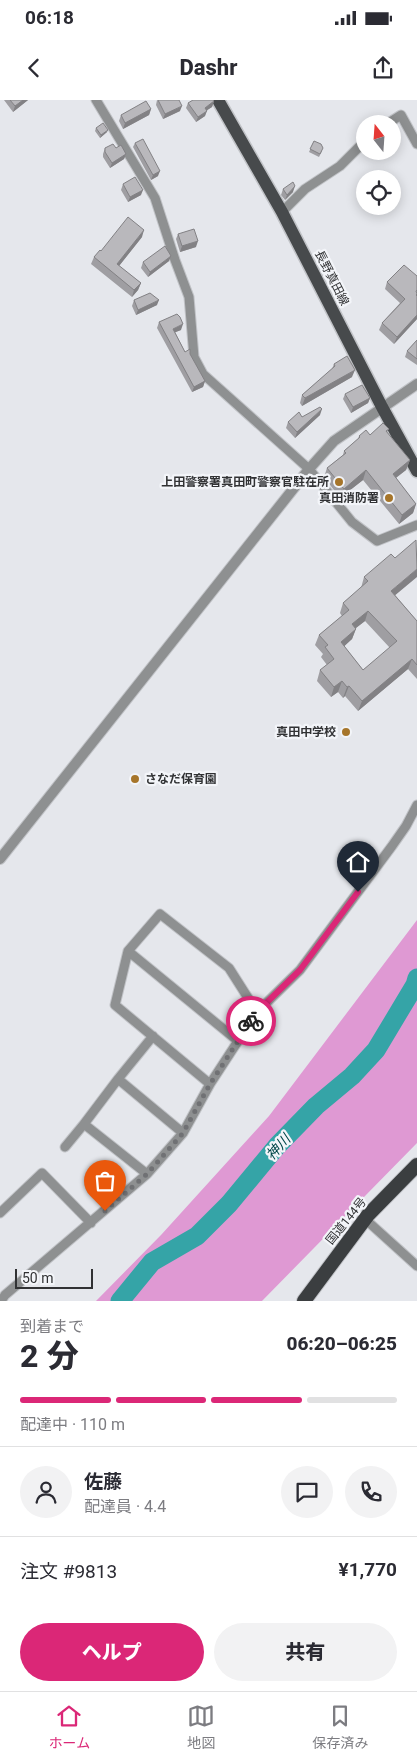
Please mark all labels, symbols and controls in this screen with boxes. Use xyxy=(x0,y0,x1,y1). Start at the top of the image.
text: 06:18 xyxy=(25,6,74,29)
icon: back xyxy=(20,54,48,82)
icon: share xyxy=(369,54,397,82)
text: Dashr xyxy=(180,55,237,80)
north arrow xyxy=(356,115,401,160)
map controls xyxy=(356,115,401,215)
button: locate xyxy=(356,170,401,215)
street label: 長野真田線 xyxy=(312,248,352,308)
place label: 上田警察署真田町警察官駐在所 xyxy=(161,475,329,489)
marker: 上田警察署真田町警察官駐在所 xyxy=(333,476,345,488)
place label: 真田消防署 xyxy=(319,491,379,505)
marker: 真田消防署 xyxy=(383,492,395,504)
place label: 真田中学校 xyxy=(276,725,336,739)
marker: 真田中学校 xyxy=(340,726,352,738)
place label: さなだ保育園 xyxy=(145,772,217,786)
marker: さなだ保育園 xyxy=(129,773,141,785)
pin xyxy=(337,841,379,892)
icon: home xyxy=(344,848,372,876)
courier xyxy=(226,996,276,1046)
icon: bike xyxy=(237,1007,265,1035)
water label: 神川 xyxy=(263,1130,295,1163)
pin xyxy=(84,1160,126,1211)
icon: bag xyxy=(91,1167,119,1195)
street label: 国道144号 xyxy=(323,1195,369,1247)
scale bar xyxy=(15,1266,92,1289)
text: 50 m xyxy=(22,1270,54,1286)
text: 到着まで xyxy=(20,1317,84,1336)
text: 06:20–06:25 xyxy=(286,1332,397,1355)
text: 2 分 xyxy=(20,1337,78,1375)
text: 配達中 · 110 m xyxy=(20,1415,125,1434)
button: person xyxy=(20,1466,72,1518)
button: chat xyxy=(281,1466,333,1518)
button: phone xyxy=(345,1466,397,1518)
text: 佐藤 xyxy=(84,1470,122,1493)
text: 配達員 · 4.4 xyxy=(84,1497,166,1516)
text: ¥1,770 xyxy=(339,1558,397,1581)
text: 注文 #9813 xyxy=(20,1560,117,1583)
button: ヘルプ xyxy=(20,1623,204,1681)
button: 共有 xyxy=(214,1623,397,1681)
tab: ホーム xyxy=(49,1702,90,1752)
tab: 地図 xyxy=(187,1702,215,1752)
tab: 保存済み xyxy=(312,1702,368,1752)

